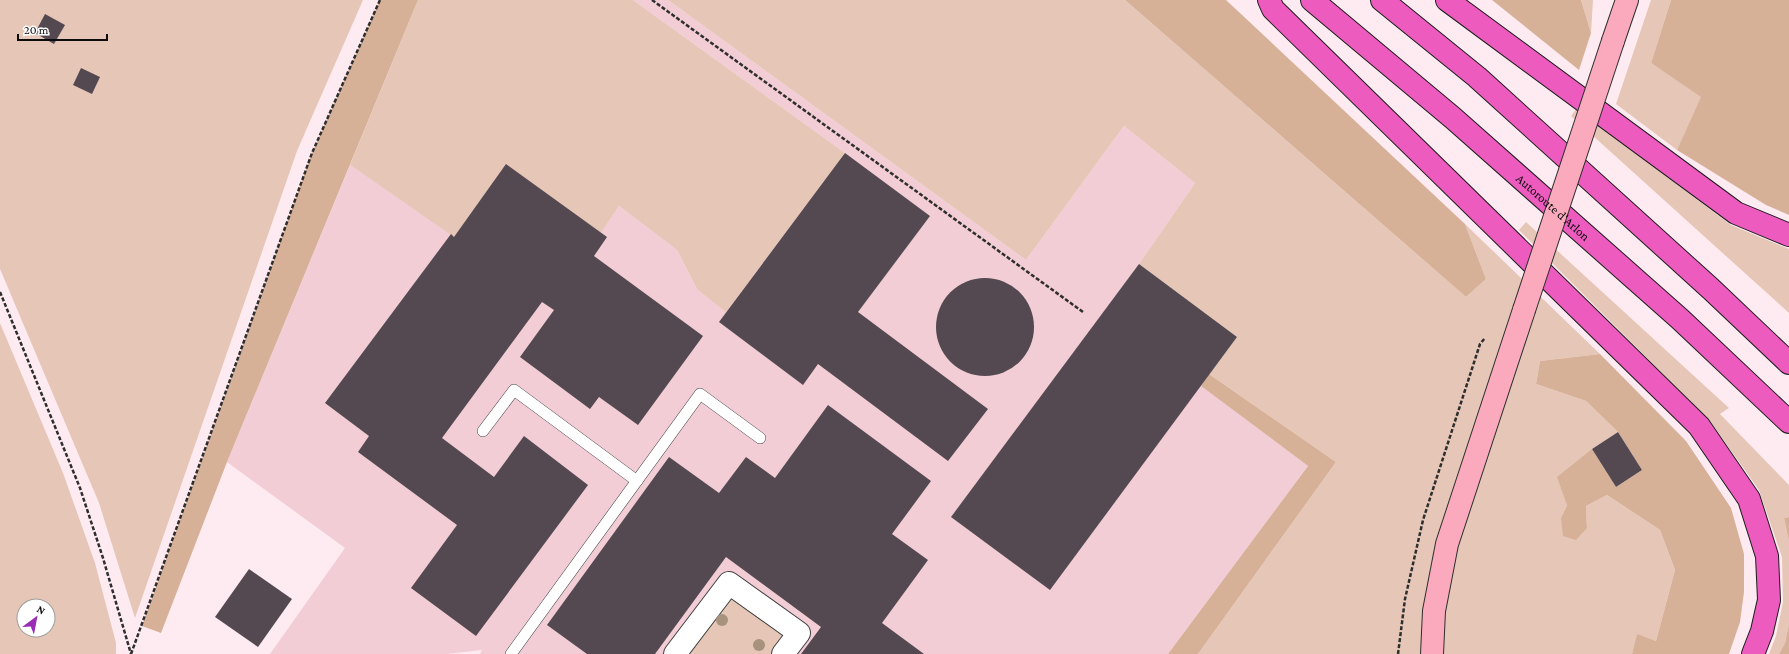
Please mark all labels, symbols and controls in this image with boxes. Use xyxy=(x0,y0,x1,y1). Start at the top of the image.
scale bar xyxy=(18,16,107,42)
text: 20 m xyxy=(24,23,49,37)
street label: Autoroute d'Arlon xyxy=(1513,170,1593,244)
north arrow xyxy=(16,598,56,638)
text: N xyxy=(35,602,48,617)

